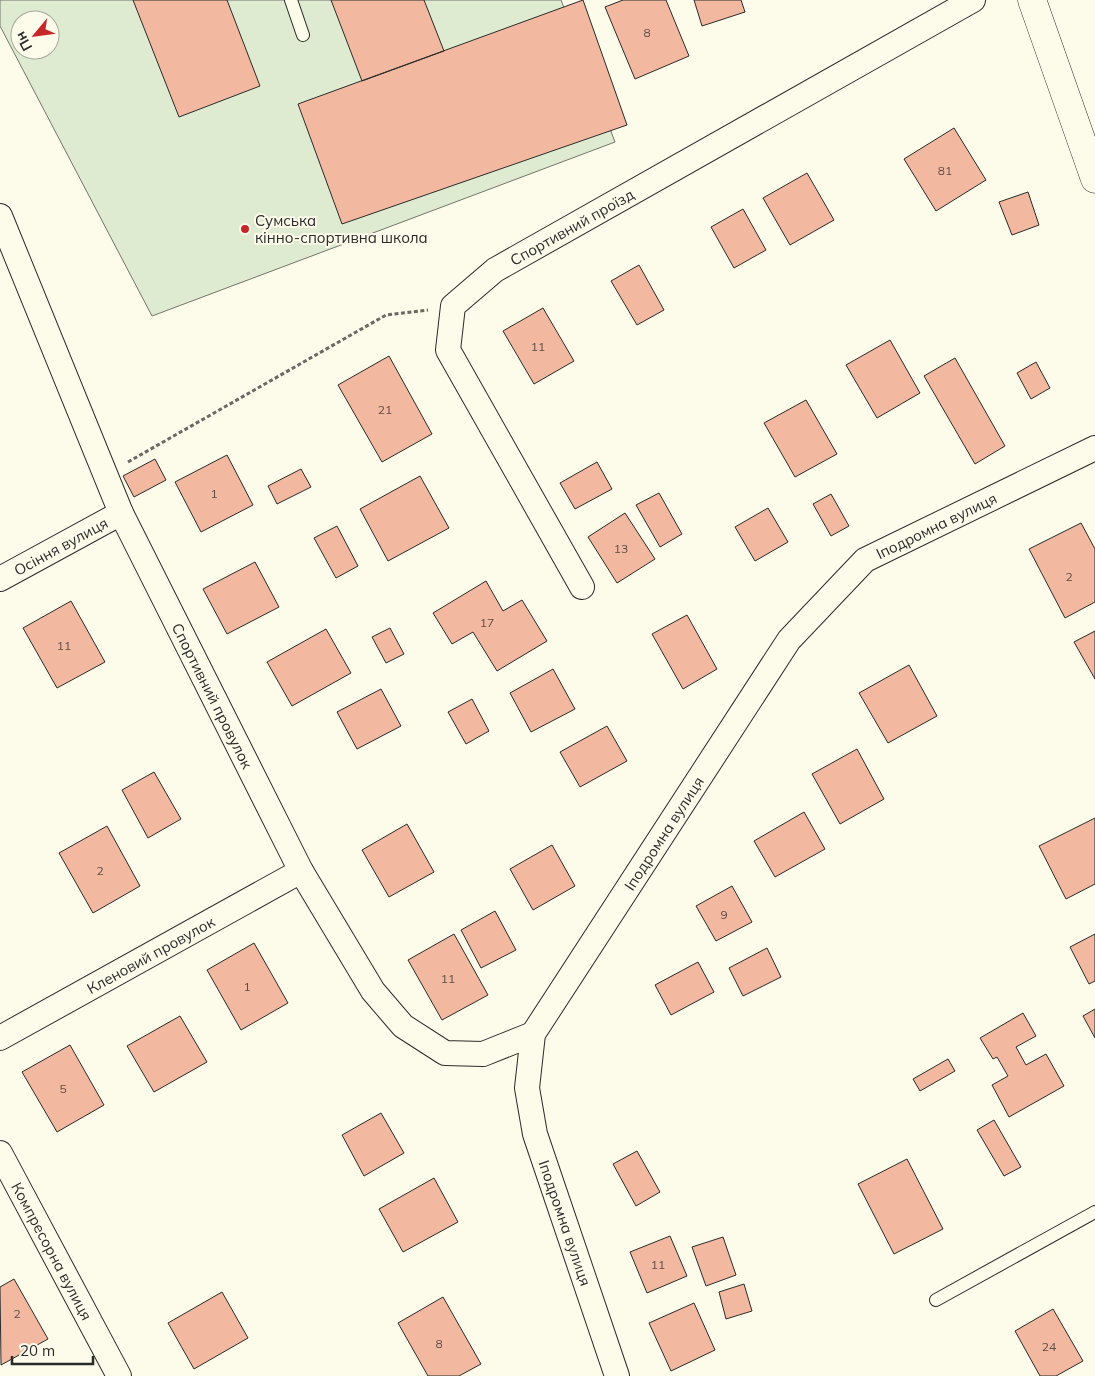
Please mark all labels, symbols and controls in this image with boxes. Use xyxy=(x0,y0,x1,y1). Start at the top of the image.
north arrow xyxy=(10,10,60,60)
house number: 8 xyxy=(643,25,651,40)
text: Пн xyxy=(11,28,36,54)
house number: 81 xyxy=(938,163,952,178)
street label: Спортивний проїзд xyxy=(506,184,637,269)
place label: Сумська кінно-спортивна школа xyxy=(255,211,428,247)
marker: Сумська кінно-спортивна школа xyxy=(239,223,251,235)
house number: 11 xyxy=(531,339,545,354)
house number: 21 xyxy=(378,402,392,417)
house number: 1 xyxy=(210,486,218,501)
street label: Іподромна вулиця xyxy=(873,488,1000,563)
street label: Осіння вулиця xyxy=(10,513,111,579)
house number: 13 xyxy=(614,541,628,556)
house number: 2 xyxy=(1065,569,1073,584)
house number: 17 xyxy=(480,615,494,630)
street label: Спортивний провулок xyxy=(168,620,258,772)
house number: 11 xyxy=(57,638,71,653)
street label: Іподромна вулиця xyxy=(620,773,707,894)
house number: 2 xyxy=(96,863,104,878)
house number: 9 xyxy=(720,907,728,922)
street label: Кленовий провулок xyxy=(83,911,218,998)
house number: 11 xyxy=(441,971,455,986)
house number: 1 xyxy=(243,979,251,994)
house number: 5 xyxy=(59,1081,67,1096)
street label: Іподромна вулиця xyxy=(535,1158,595,1288)
street label: Компресорна вулиця xyxy=(8,1179,97,1323)
house number: 11 xyxy=(651,1257,665,1272)
house number: 2 xyxy=(13,1306,21,1321)
scale bar xyxy=(12,1334,94,1366)
house number: 8 xyxy=(435,1336,443,1351)
house number: 24 xyxy=(1042,1339,1056,1354)
text: 20 m xyxy=(20,1341,55,1360)

